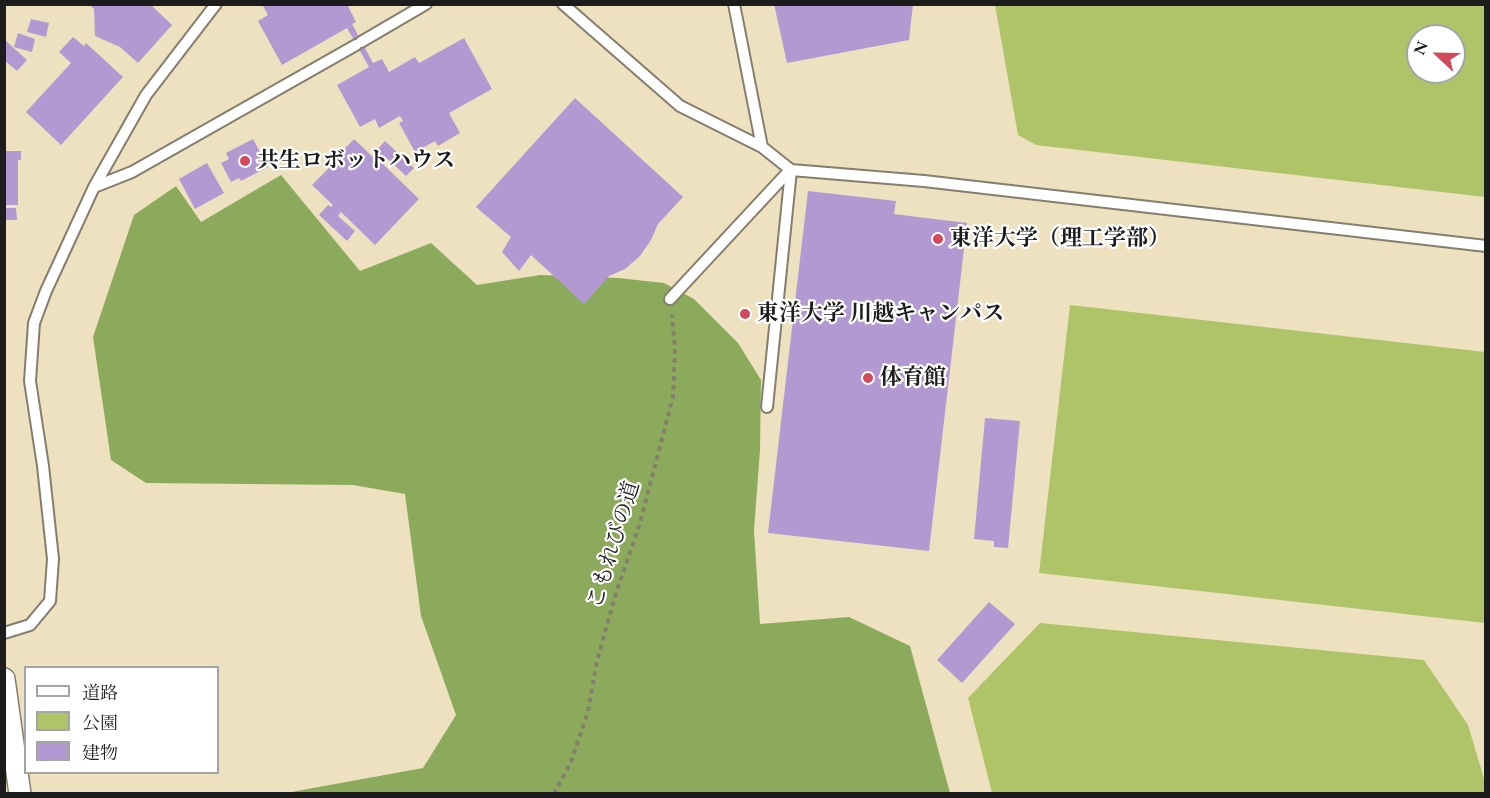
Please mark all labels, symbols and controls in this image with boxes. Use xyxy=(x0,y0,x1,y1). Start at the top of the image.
north arrow xyxy=(1406,24,1466,84)
text: N xyxy=(1409,38,1433,58)
place label: 共生ロボットハウス xyxy=(257,148,455,174)
marker: 共生ロボットハウス xyxy=(238,154,252,168)
place label: 東洋大学（理工学部） xyxy=(950,226,1170,252)
marker: 東洋大学（理工学部） xyxy=(931,232,945,246)
place label: 東洋大学 川越キャンパス xyxy=(757,301,1004,327)
marker: 東洋大学 川越キャンパス xyxy=(738,307,752,321)
place label: 体育館 xyxy=(880,365,946,391)
marker: 体育館 xyxy=(861,371,875,385)
street label: こもれびの道 xyxy=(582,478,646,612)
legend xyxy=(24,666,219,774)
text: 道路 xyxy=(82,681,118,704)
text: 公園 xyxy=(82,711,118,734)
text: 建物 xyxy=(82,741,118,764)

